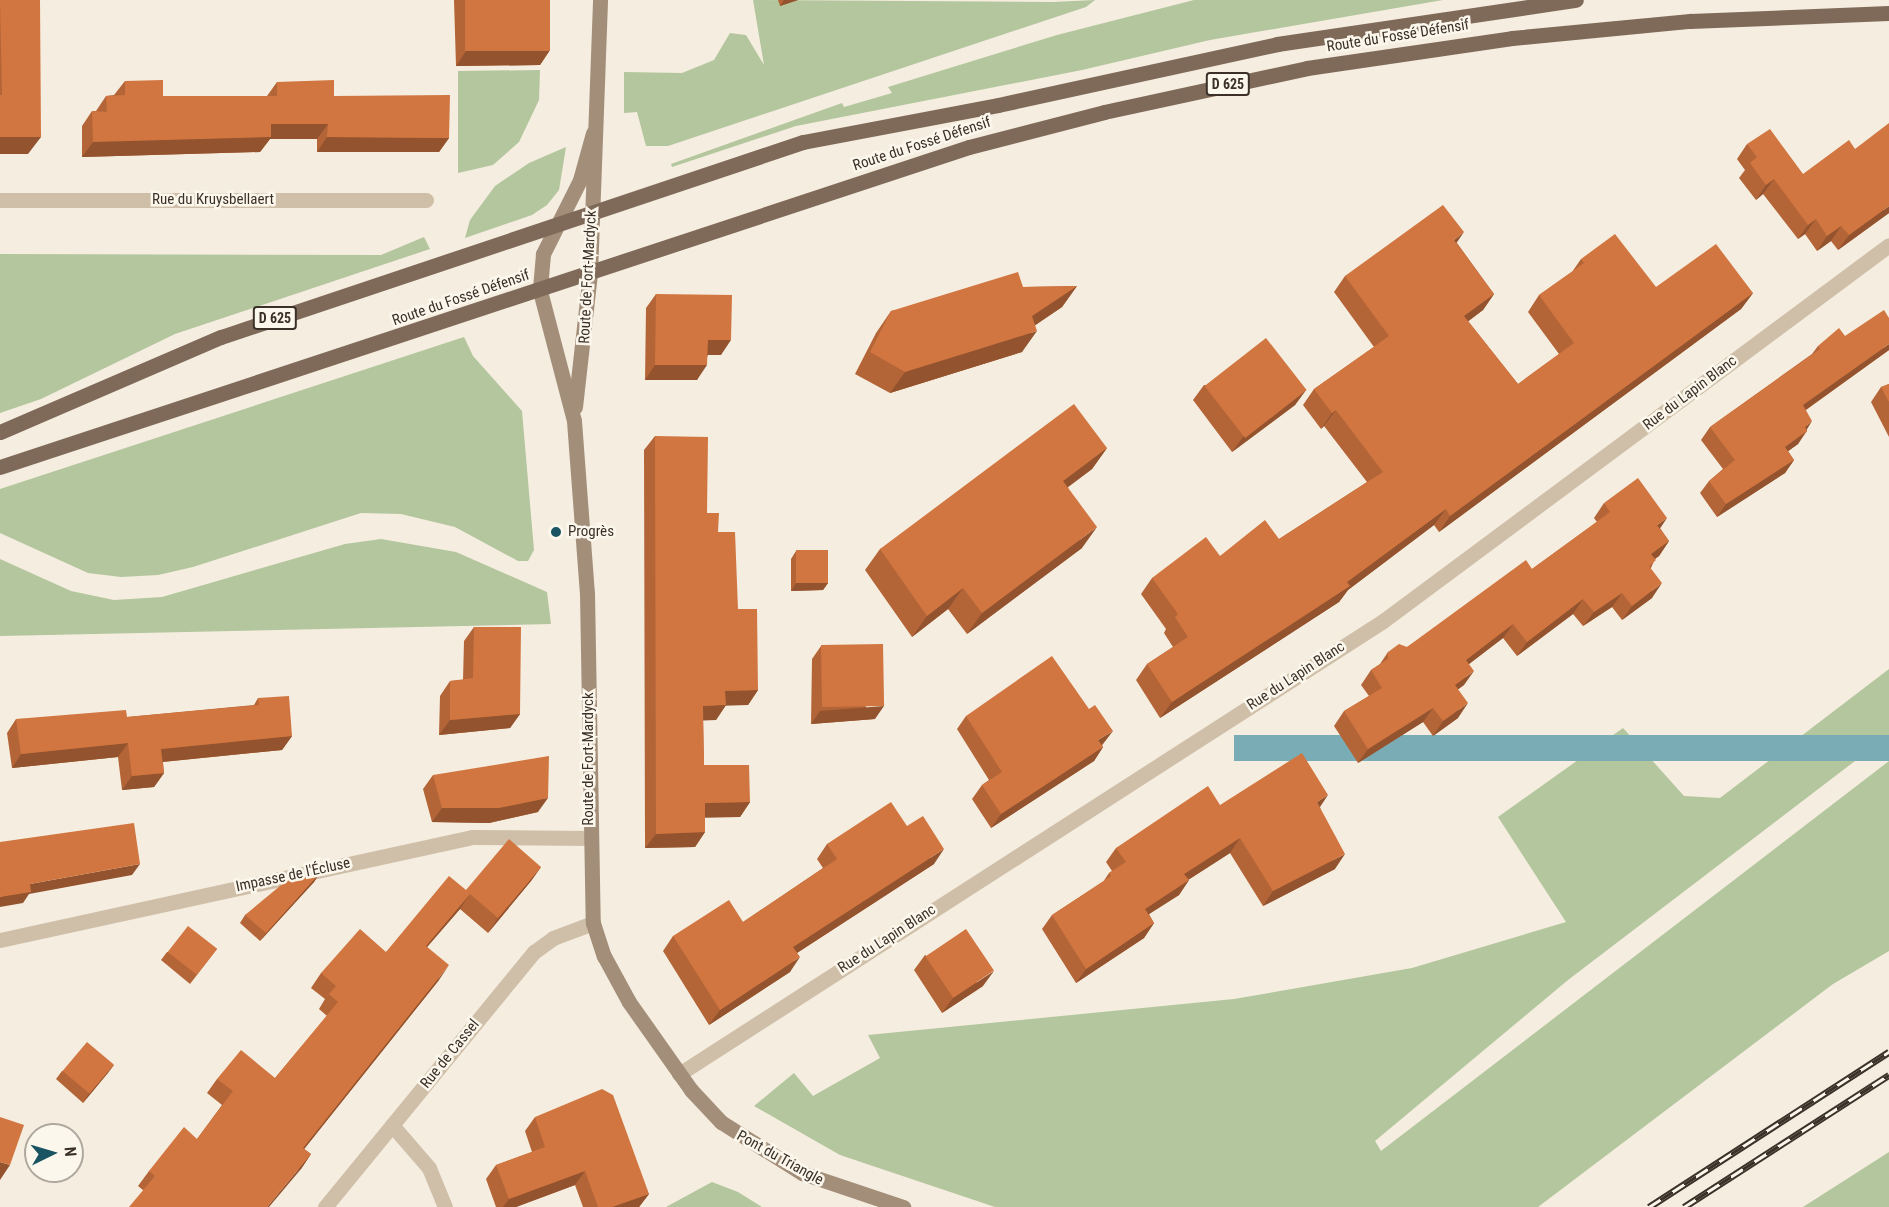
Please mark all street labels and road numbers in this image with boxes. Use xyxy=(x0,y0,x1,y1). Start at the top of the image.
street label: Route du Fossé Défensif xyxy=(1325,16,1471,56)
road number: D 625 xyxy=(1206,73,1250,95)
street label: Route du Fossé Défensif xyxy=(851,113,993,175)
street label: Rue du Kruysbellaert xyxy=(152,191,274,209)
street label: Route de Fort-Mardyck xyxy=(576,210,600,344)
street label: Route du Fossé Défensif xyxy=(390,266,532,330)
road number: D 625 xyxy=(252,307,298,329)
street label: Rue du Lapin Blanc xyxy=(1640,352,1740,434)
street label: Rue du Lapin Blanc xyxy=(1244,638,1348,714)
street label: Route de Fort-Mardyck xyxy=(580,692,598,826)
street label: Impasse de l'Écluse xyxy=(234,854,352,896)
street label: Rue du Lapin Blanc xyxy=(835,901,939,977)
street label: Rue de Cassel xyxy=(417,1016,483,1092)
street label: Pont du Triangle xyxy=(733,1127,827,1189)

